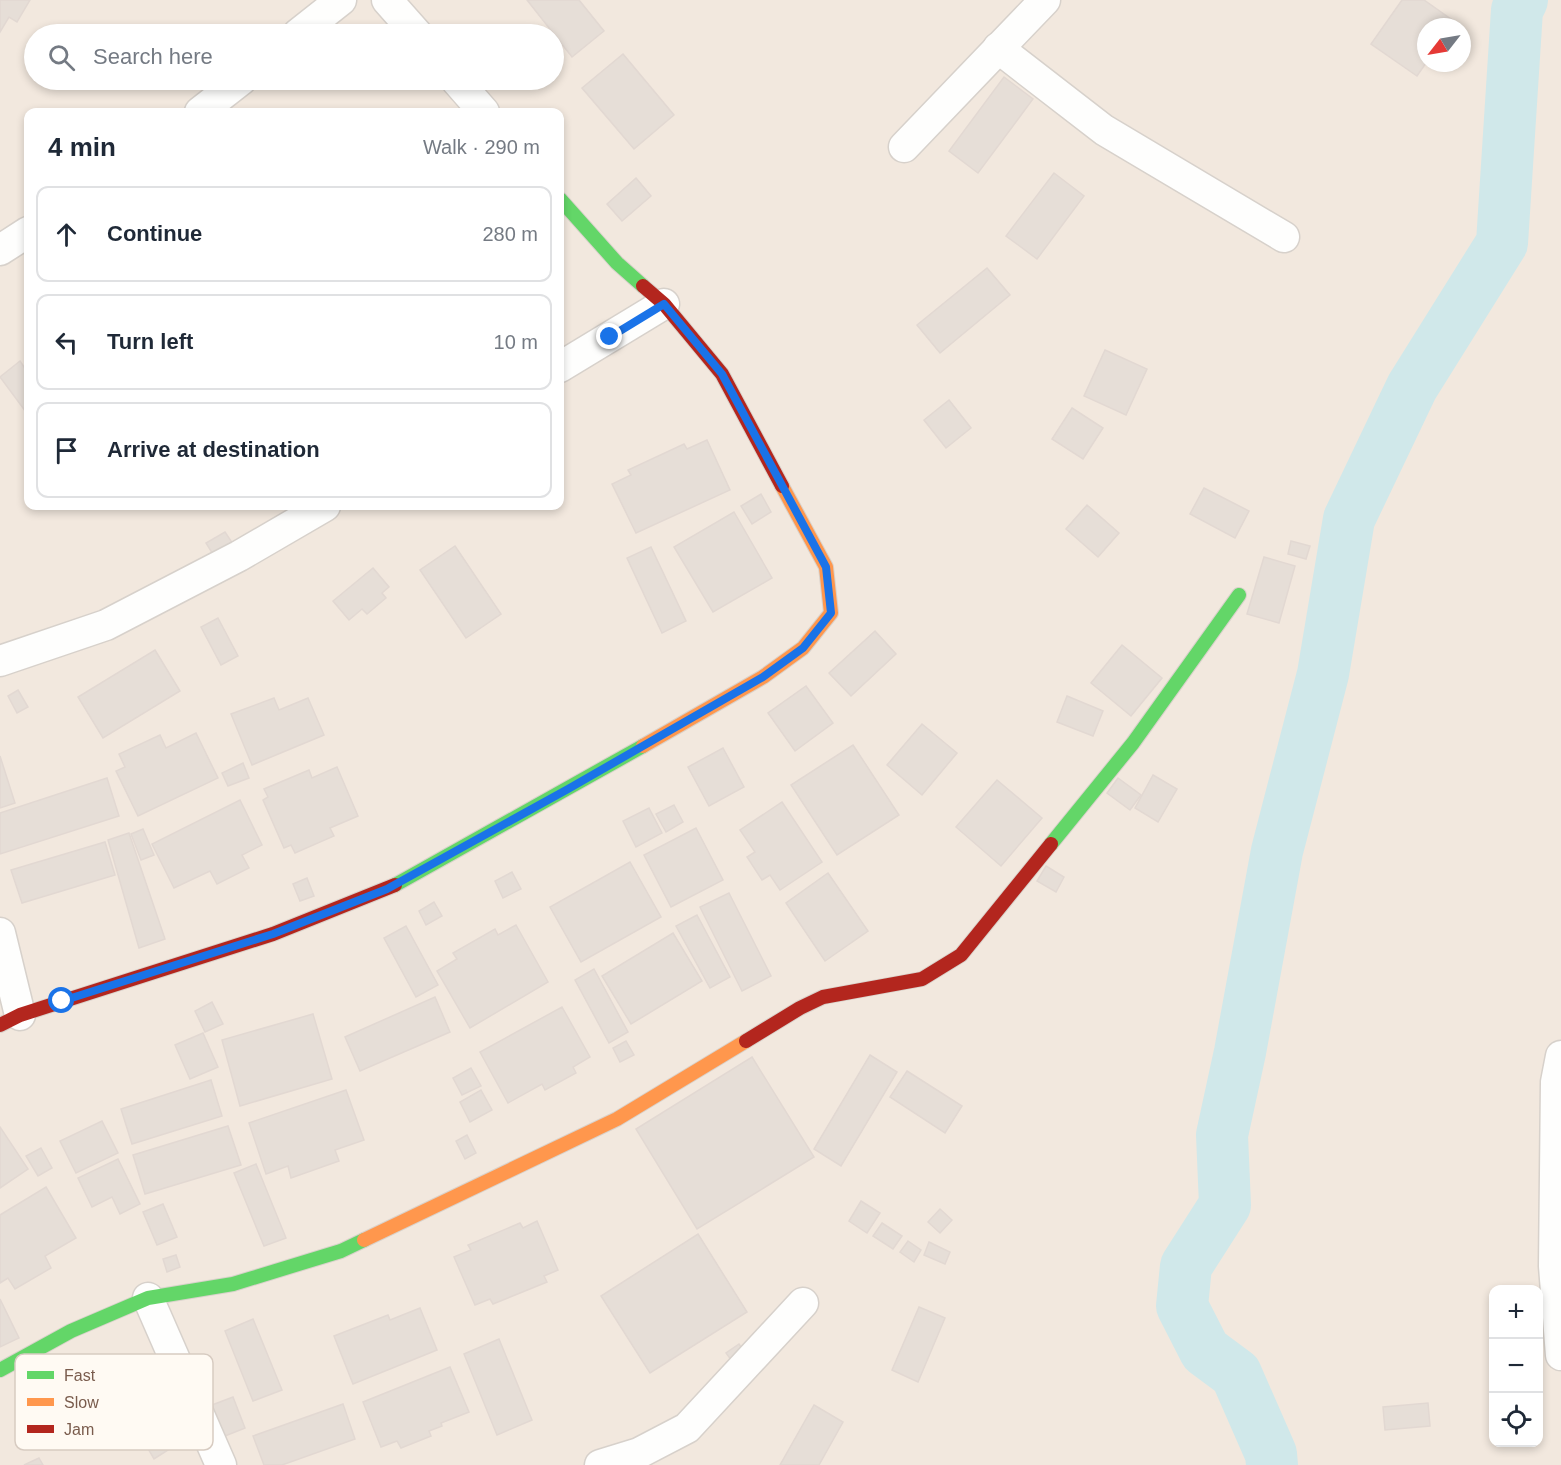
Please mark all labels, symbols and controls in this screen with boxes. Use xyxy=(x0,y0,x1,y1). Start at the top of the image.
north arrow xyxy=(1417,18,1471,72)
search box xyxy=(24,24,564,90)
icon: search xyxy=(45,41,78,74)
text: Search here xyxy=(93,44,213,69)
text: 4 min xyxy=(48,132,116,162)
text: Walk · 290 m xyxy=(423,136,540,158)
icon: ahead xyxy=(50,218,83,251)
text: Continue xyxy=(107,221,202,246)
text: 280 m xyxy=(482,223,538,245)
route end xyxy=(596,323,622,349)
icon: left xyxy=(50,326,83,359)
text: Turn left xyxy=(107,329,193,354)
text: 10 m xyxy=(494,331,538,353)
icon: arrive xyxy=(50,434,83,467)
text: Arrive at destination xyxy=(107,437,320,462)
route start xyxy=(48,987,74,1013)
map controls xyxy=(1489,1285,1543,1447)
button: + xyxy=(1489,1285,1543,1339)
button: − xyxy=(1489,1339,1543,1393)
legend xyxy=(15,1354,213,1450)
text: Fast xyxy=(64,1367,96,1384)
button: locate xyxy=(1489,1393,1543,1447)
text: Slow xyxy=(64,1394,99,1411)
text: Jam xyxy=(64,1421,94,1438)

